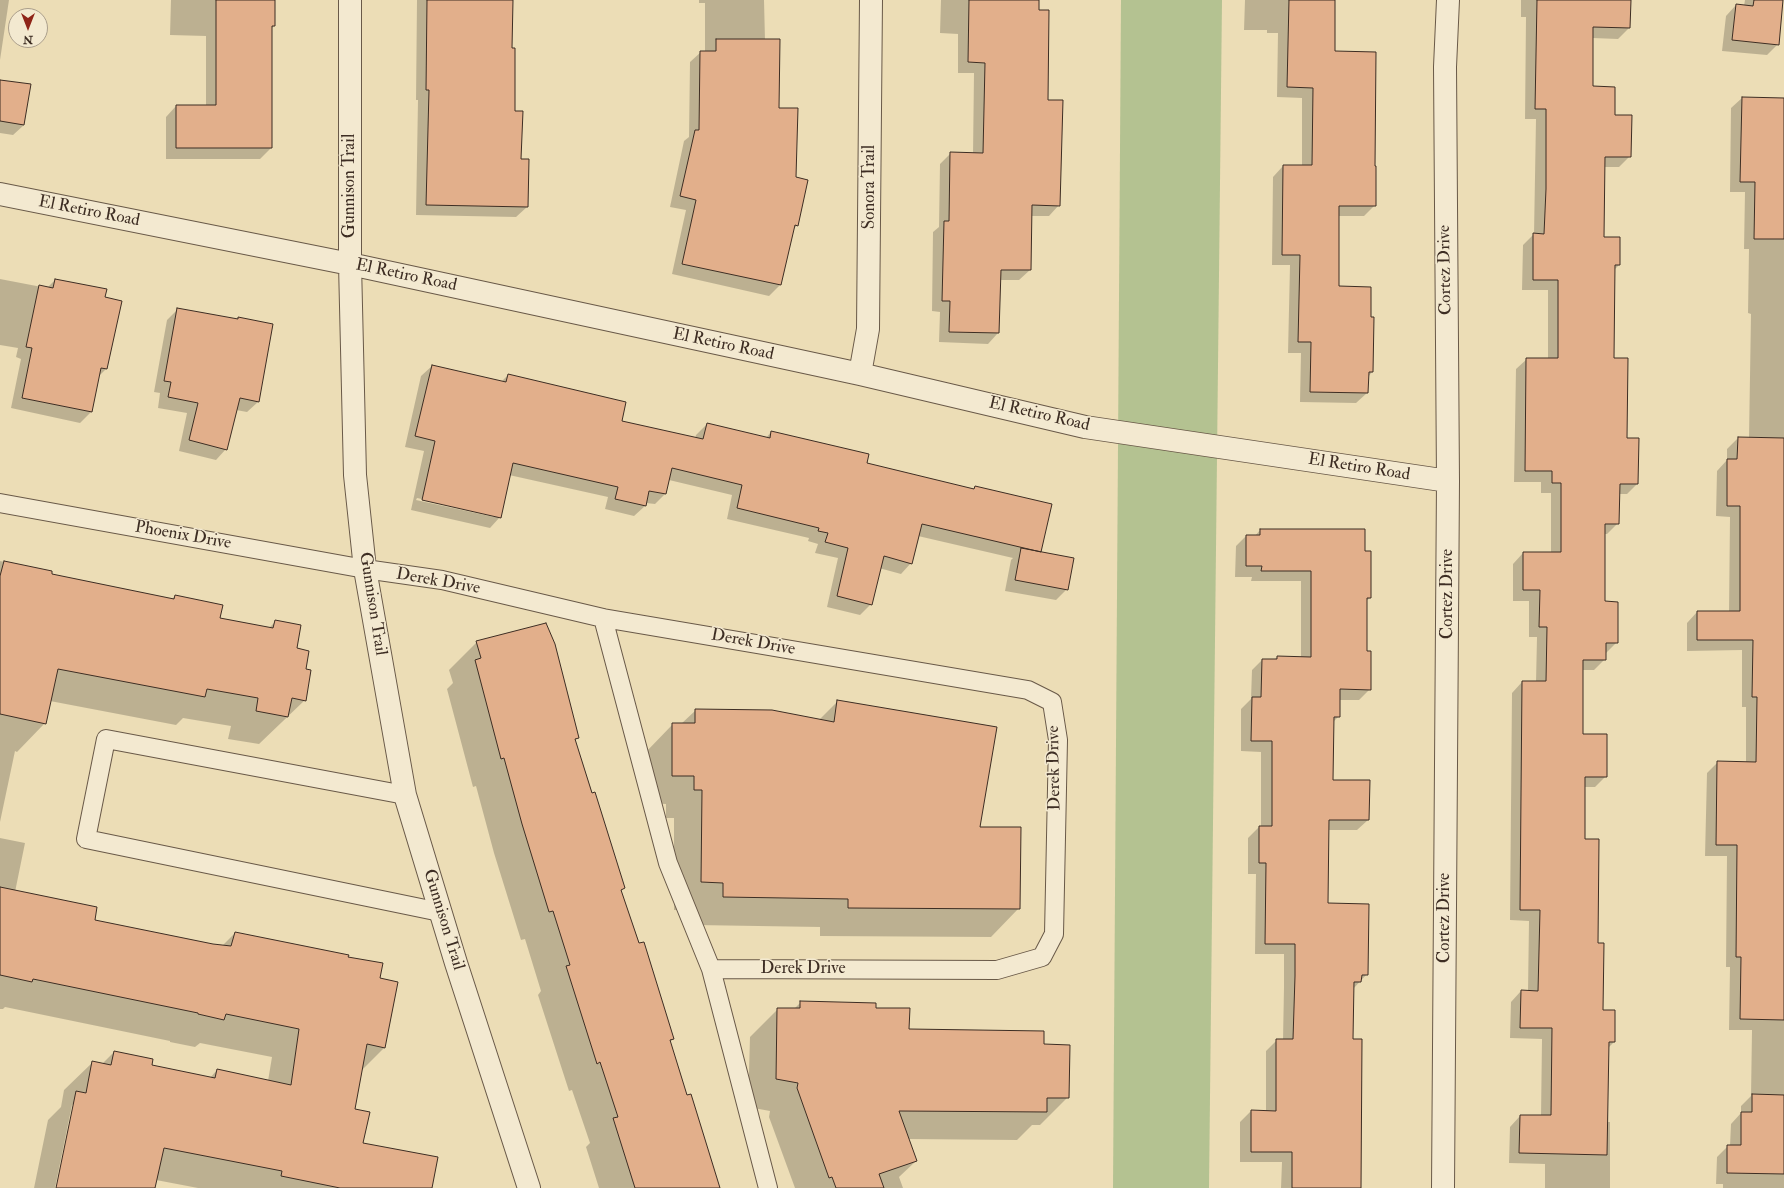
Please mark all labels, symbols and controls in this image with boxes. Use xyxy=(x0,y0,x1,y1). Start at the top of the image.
north arrow xyxy=(8,8,48,48)
text: N xyxy=(23,33,33,46)
street label: Gunnison Trail xyxy=(340,134,360,238)
street label: Sonora Trail xyxy=(860,145,880,229)
street label: El Retiro Road xyxy=(37,192,141,232)
street label: Cortez Drive xyxy=(1435,225,1457,315)
street label: El Retiro Road xyxy=(354,255,458,297)
street label: El Retiro Road xyxy=(671,324,775,366)
street label: El Retiro Road xyxy=(987,393,1091,437)
street label: El Retiro Road xyxy=(1307,450,1411,486)
street label: Phoenix Drive xyxy=(133,517,233,555)
street label: Cortez Drive xyxy=(1438,549,1458,639)
street label: Gunnison Trail xyxy=(354,551,390,657)
street label: Derek Drive xyxy=(394,565,482,599)
street label: Derek Drive xyxy=(709,626,797,660)
street label: Derek Drive xyxy=(1044,725,1066,811)
street label: Gunnison Trail xyxy=(418,867,468,973)
street label: Cortez Drive xyxy=(1435,873,1455,963)
street label: Derek Drive xyxy=(761,959,845,979)

